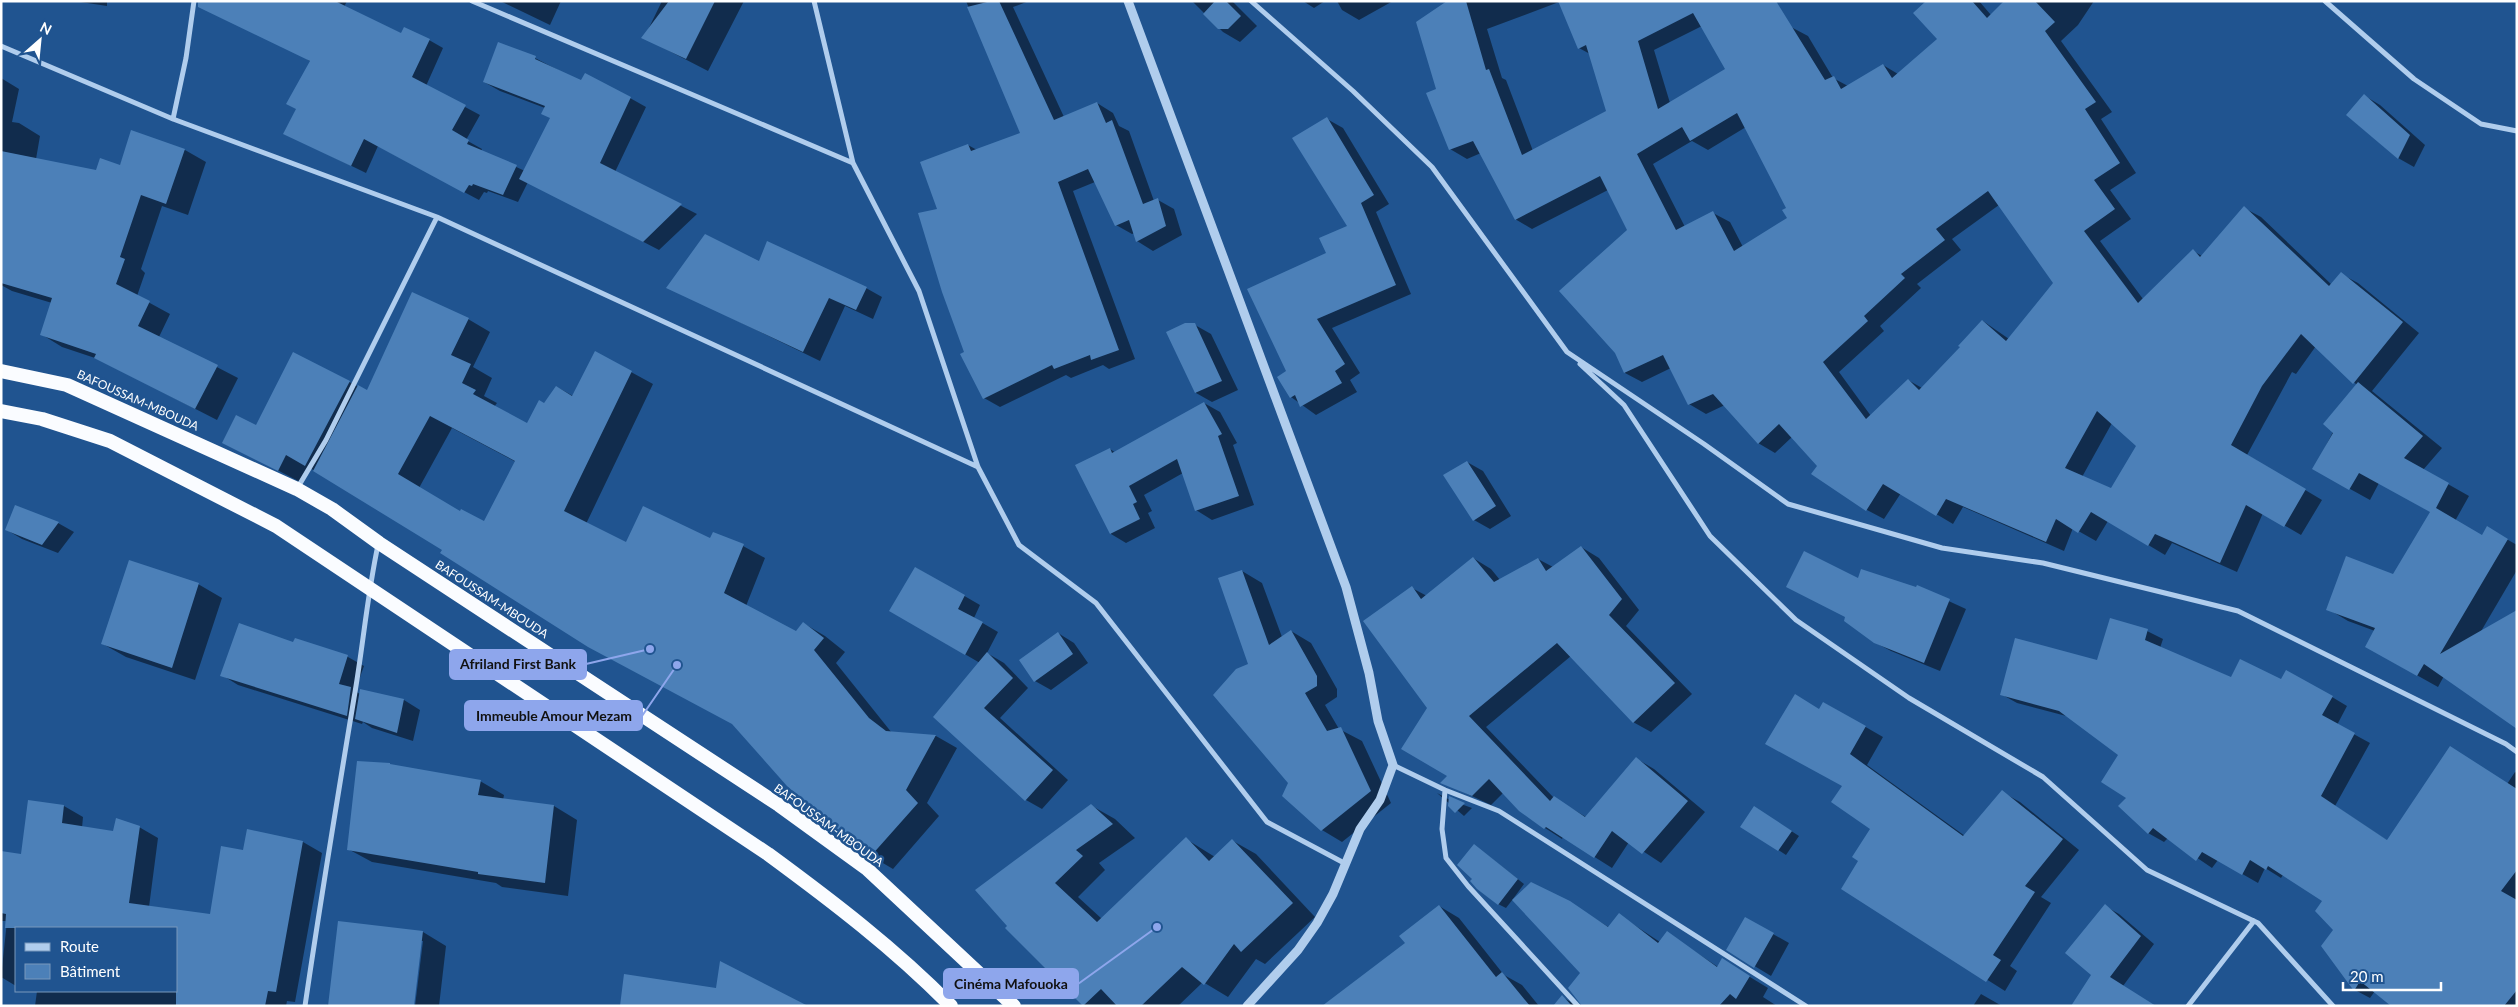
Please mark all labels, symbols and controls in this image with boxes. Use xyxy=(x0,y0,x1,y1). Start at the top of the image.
north arrow xyxy=(15,15,65,65)
text: N xyxy=(37,18,55,38)
street label: BAFOUSSAM-MBOUDA xyxy=(75,366,202,434)
street label: BAFOUSSAM-MBOUDA xyxy=(433,557,552,642)
callout: Afriland First Bank xyxy=(450,650,586,679)
text: Afriland First Bank xyxy=(459,655,577,672)
callout: Immeuble Amour Mezam xyxy=(465,701,642,730)
text: Immeuble Amour Mezam xyxy=(476,707,632,724)
street label: BAFOUSSAM-MBOUDA xyxy=(771,780,887,870)
legend xyxy=(15,927,178,992)
text: Route xyxy=(60,937,99,955)
scale bar xyxy=(2343,960,2440,992)
text: Bâtiment xyxy=(60,962,121,980)
text: 20 m xyxy=(2350,967,2384,985)
callout: Cinéma Mafouoka xyxy=(944,969,1078,998)
text: Cinéma Mafouoka xyxy=(954,975,1068,992)

